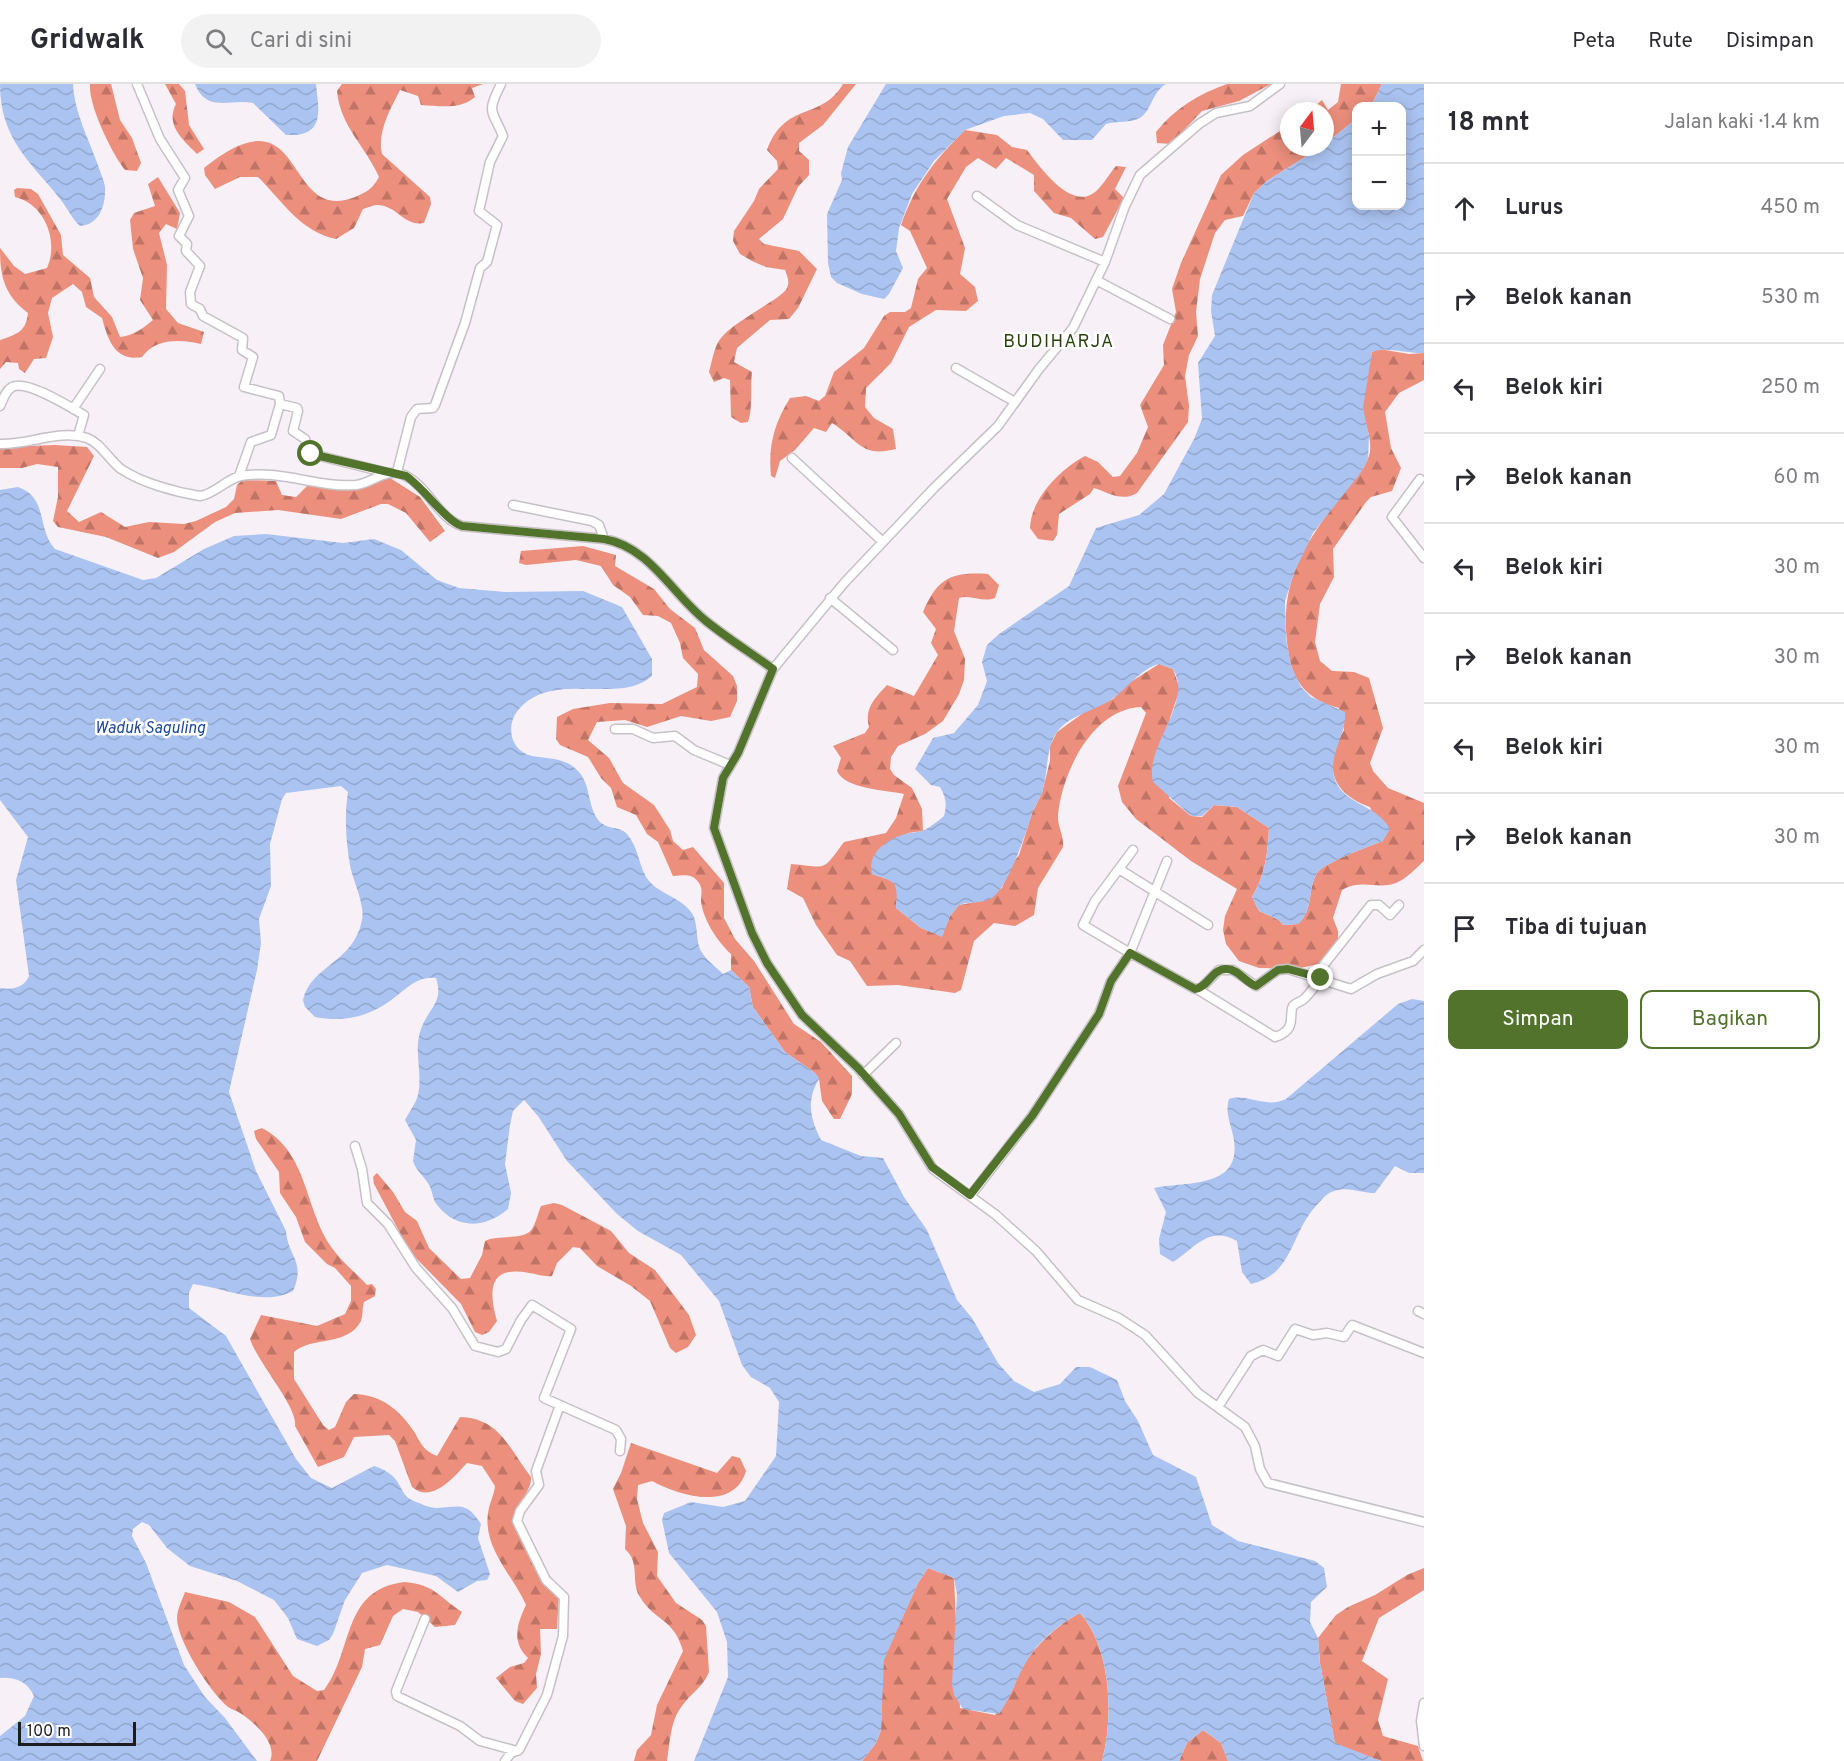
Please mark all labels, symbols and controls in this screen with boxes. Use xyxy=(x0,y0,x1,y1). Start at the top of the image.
search box xyxy=(181,14,601,68)
text: Gridwalk xyxy=(30,23,145,59)
icon: search xyxy=(202,25,235,58)
text: Cari di sini xyxy=(250,28,352,55)
text: Peta xyxy=(1572,28,1615,55)
text: Rute xyxy=(1648,28,1693,55)
text: Disimpan xyxy=(1726,28,1814,55)
north arrow xyxy=(1280,102,1334,156)
map controls xyxy=(1352,102,1406,210)
button: + xyxy=(1352,102,1406,156)
text: 18 mnt xyxy=(1448,107,1529,140)
text: Jalan kaki · 1.4 km xyxy=(1664,110,1820,136)
button: − xyxy=(1352,156,1406,210)
icon: ahead xyxy=(1448,192,1481,225)
text: Lurus xyxy=(1505,195,1564,222)
text: 450 m xyxy=(1761,195,1820,221)
icon: right xyxy=(1448,282,1481,315)
text: Belok kanan xyxy=(1505,285,1632,312)
text: 530 m xyxy=(1761,285,1820,311)
district label: BUDIHARJA xyxy=(1003,331,1115,354)
icon: left xyxy=(1448,372,1481,405)
text: Belok kiri xyxy=(1505,375,1603,402)
text: 250 m xyxy=(1761,375,1820,401)
route start xyxy=(297,440,323,466)
icon: right xyxy=(1448,462,1481,495)
text: Belok kanan xyxy=(1505,465,1632,492)
text: 60 m xyxy=(1774,465,1820,491)
icon: left xyxy=(1448,552,1481,585)
text: Belok kiri xyxy=(1505,555,1603,582)
text: 30 m xyxy=(1774,555,1820,581)
icon: right xyxy=(1448,642,1481,675)
text: Belok kanan xyxy=(1505,645,1632,672)
text: 30 m xyxy=(1774,645,1820,671)
water label: Waduk Saguling xyxy=(95,719,206,739)
icon: left xyxy=(1448,732,1481,765)
text: Belok kiri xyxy=(1505,735,1603,762)
text: 30 m xyxy=(1774,735,1820,761)
icon: right xyxy=(1448,822,1481,855)
text: Belok kanan xyxy=(1505,825,1632,852)
text: 30 m xyxy=(1774,825,1820,851)
icon: arrive xyxy=(1448,912,1481,945)
text: Tiba di tujuan xyxy=(1505,915,1647,942)
route end xyxy=(1307,964,1333,990)
button: Simpan xyxy=(1448,990,1628,1049)
button: Bagikan xyxy=(1640,990,1820,1049)
scale bar xyxy=(18,1719,136,1746)
text: 100 m xyxy=(27,1722,71,1742)

